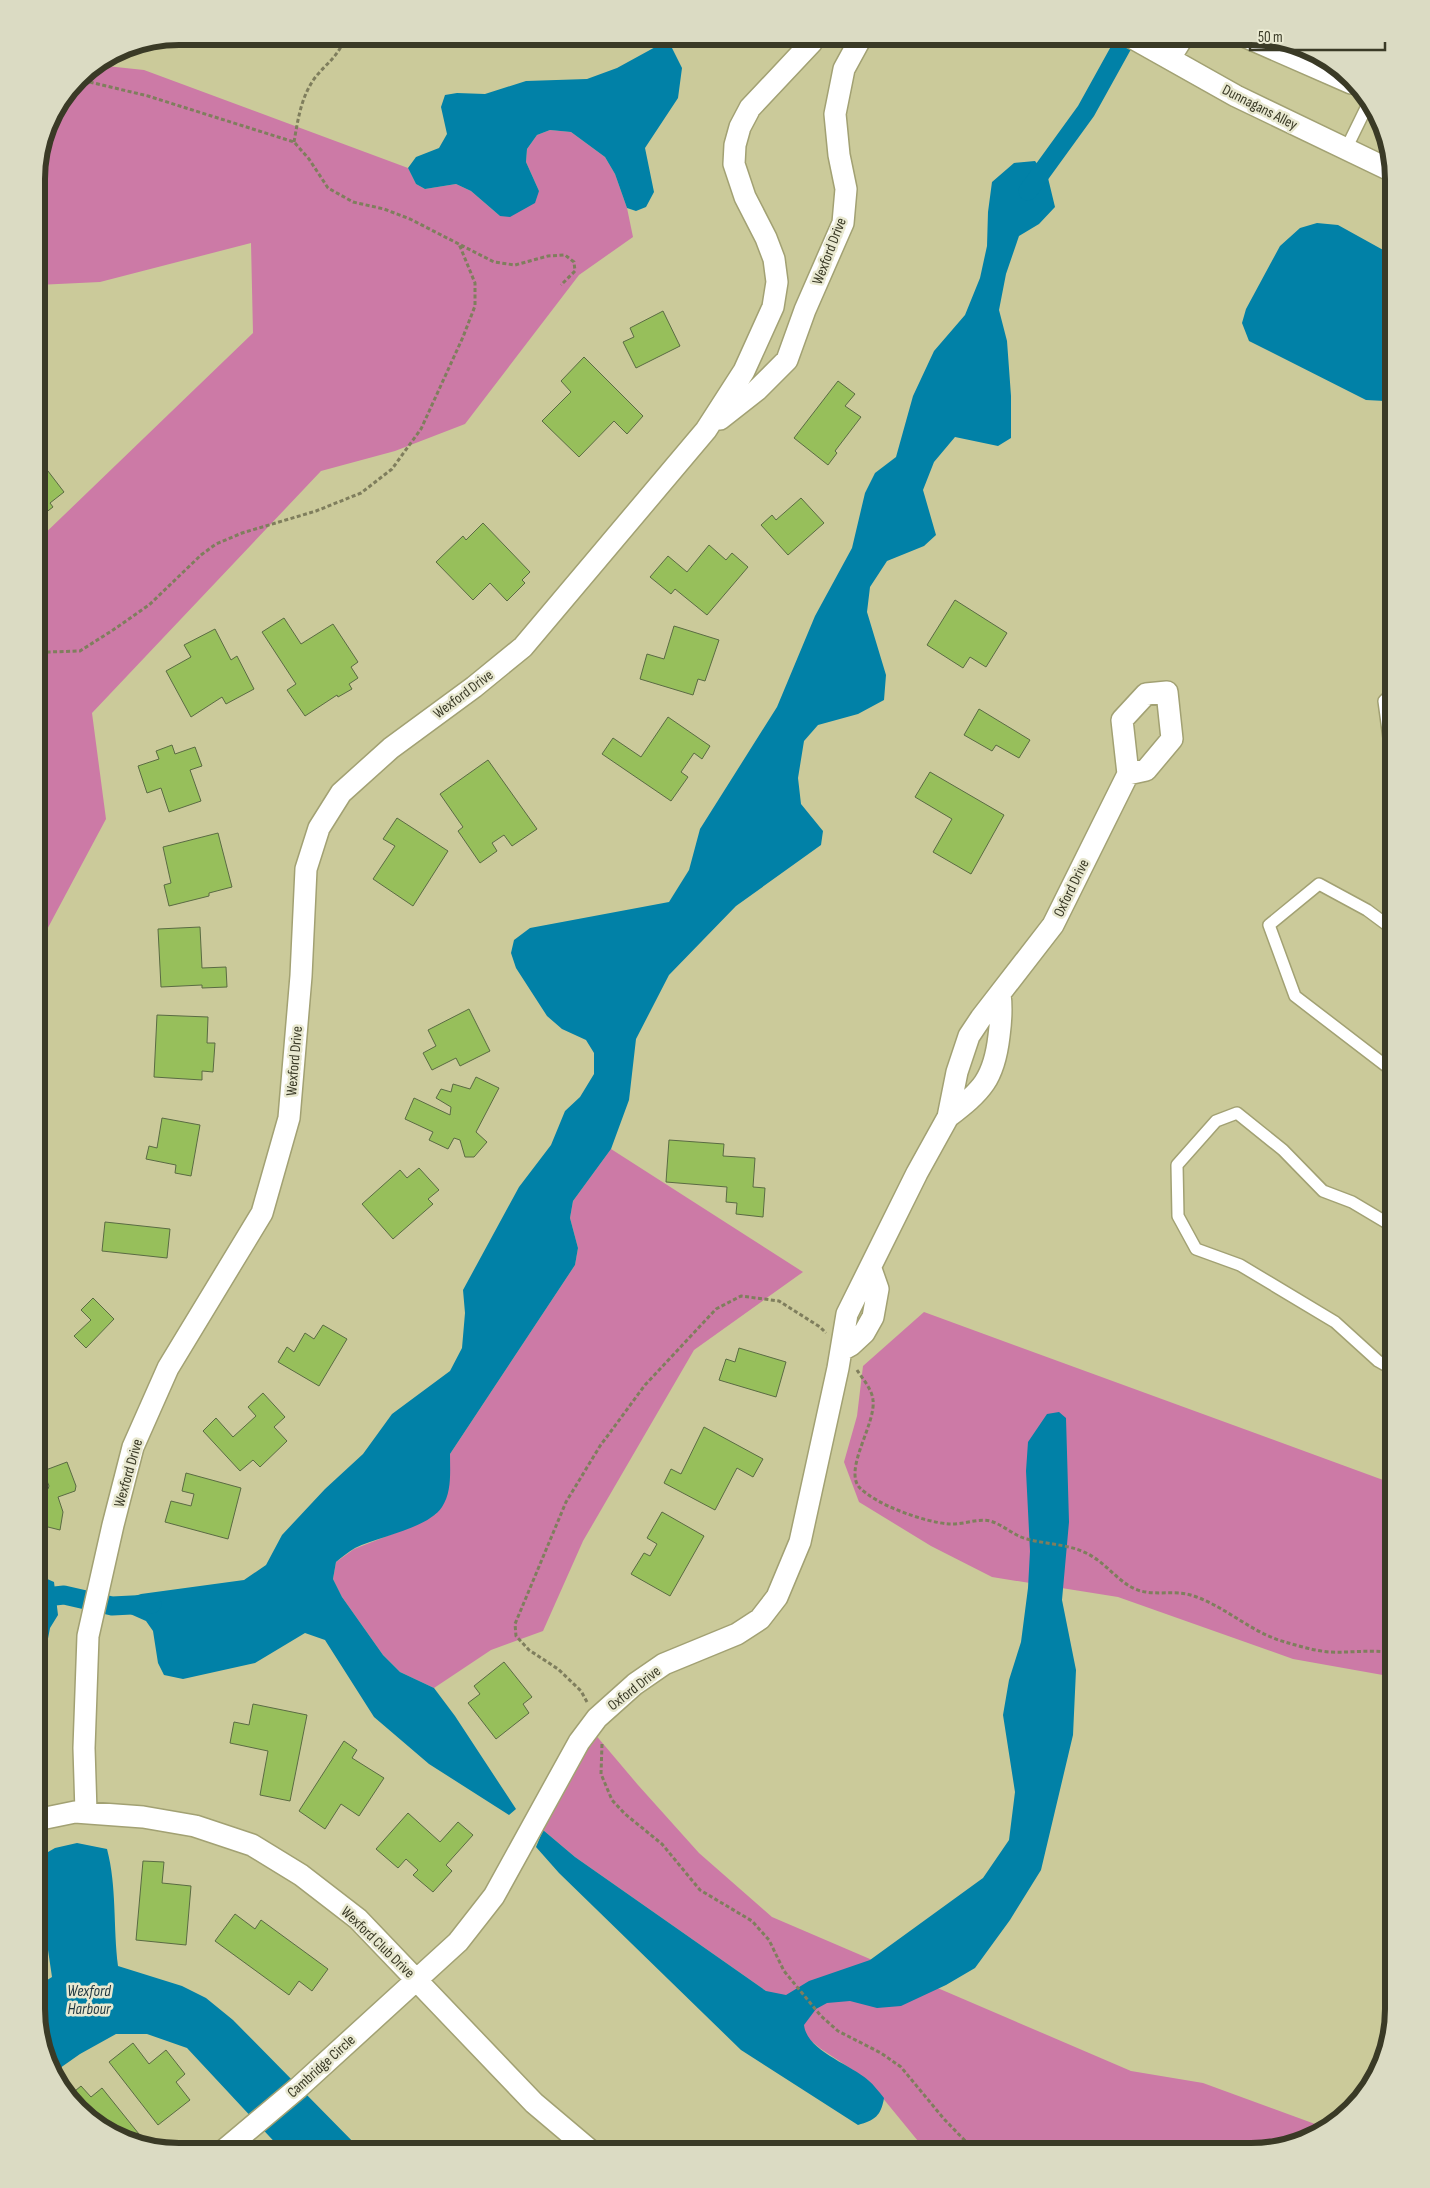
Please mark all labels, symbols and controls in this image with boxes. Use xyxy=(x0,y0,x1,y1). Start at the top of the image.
scale bar xyxy=(1250,20,1385,52)
text: 50 m xyxy=(1258,28,1283,47)
street label: Dunnagans Alley xyxy=(1219,80,1301,135)
street label: Wexford Drive xyxy=(808,215,851,287)
street label: Wexford Drive xyxy=(430,666,497,723)
street label: Oxford Drive xyxy=(1049,856,1094,920)
street label: Wexford Drive xyxy=(282,1025,307,1097)
street label: Wexford Drive xyxy=(110,1437,147,1509)
street label: Oxford Drive xyxy=(604,1662,665,1715)
street label: Wexford Club Drive xyxy=(337,1902,418,1982)
water label: Wexford Harbour xyxy=(67,1982,111,2019)
street label: Cambridge Circle xyxy=(283,2031,359,2102)

